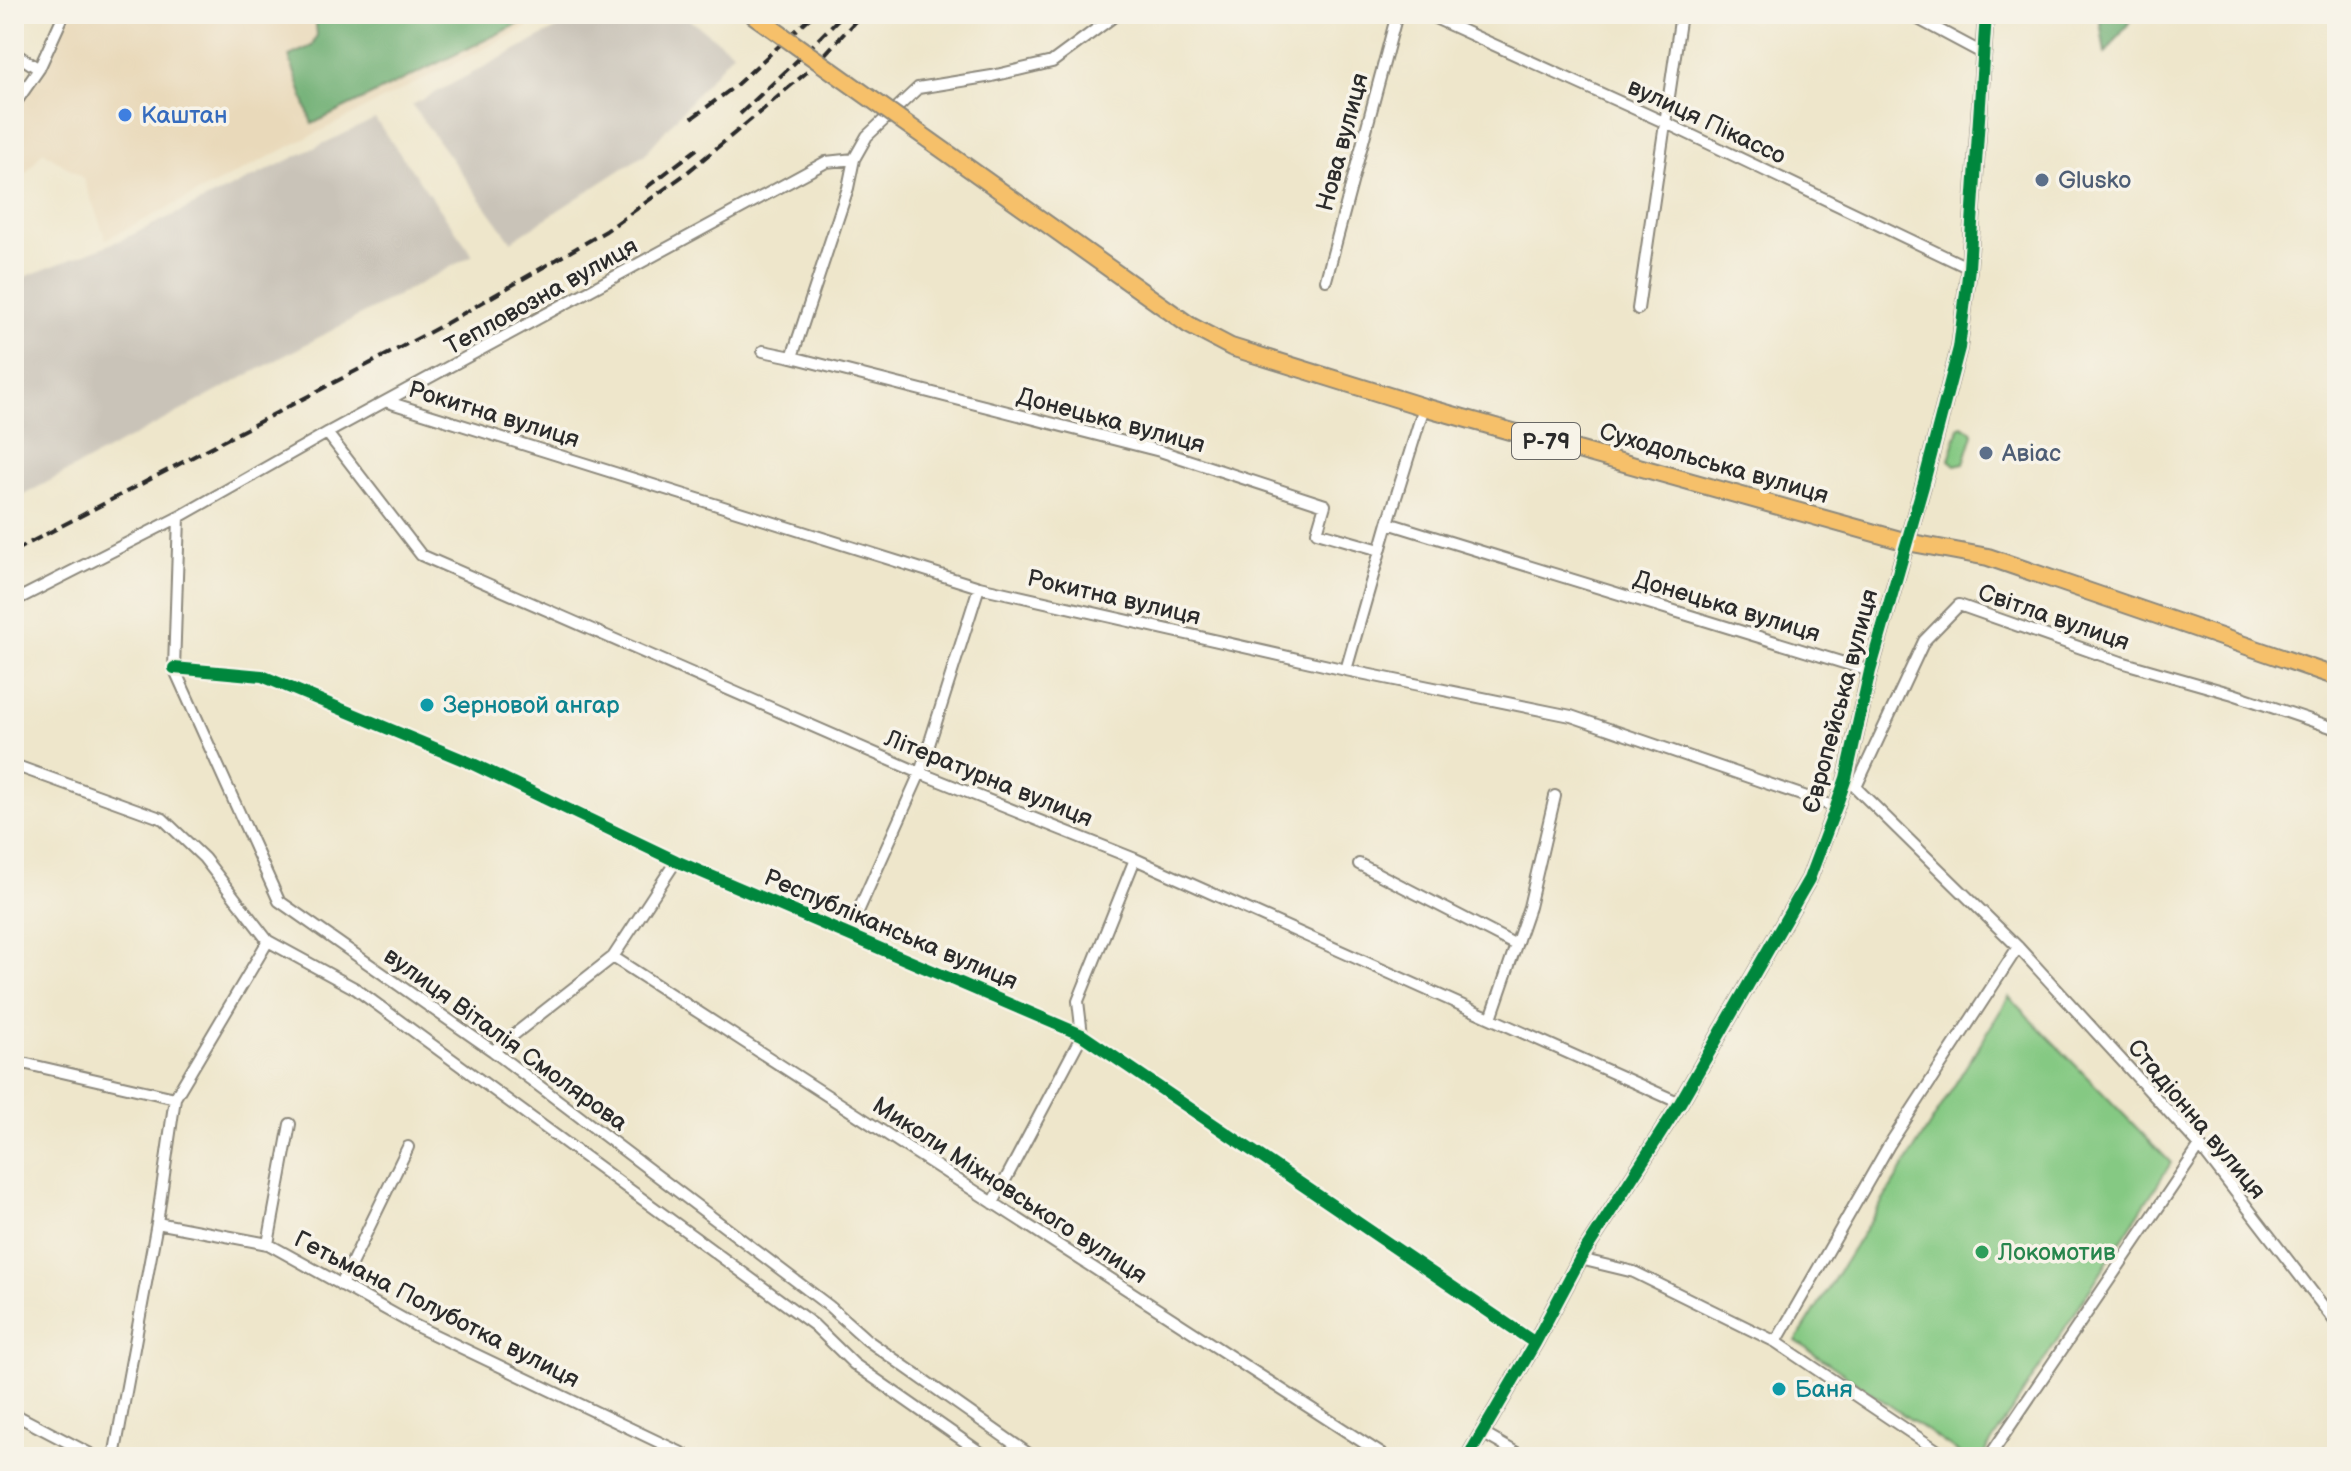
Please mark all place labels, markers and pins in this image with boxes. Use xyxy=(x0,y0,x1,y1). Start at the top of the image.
place label: Каштан xyxy=(141,101,228,130)
marker: Каштан xyxy=(116,106,134,124)
place label: Glusko xyxy=(2058,166,2132,195)
marker: Glusko xyxy=(2033,171,2051,189)
place label: Авіас xyxy=(2001,439,2061,468)
marker: Авіас xyxy=(1977,444,1995,462)
place label: Зерновой ангар xyxy=(443,691,620,720)
marker: Зерновой ангар xyxy=(418,696,436,714)
place label: Локомотив xyxy=(1997,1238,2116,1267)
marker: Локомотив xyxy=(1973,1243,1991,1261)
place label: Баня xyxy=(1795,1375,1853,1404)
marker: Баня xyxy=(1770,1380,1788,1398)

